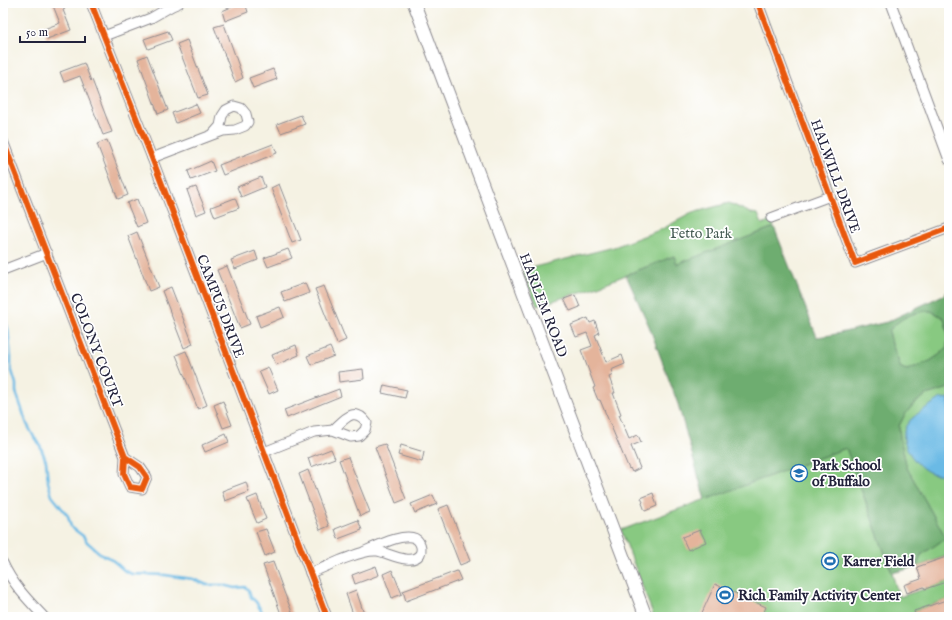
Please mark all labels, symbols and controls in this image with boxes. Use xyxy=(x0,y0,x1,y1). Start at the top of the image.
scale bar xyxy=(20,18,85,44)
text: 50 m xyxy=(26,25,48,40)
street label: HALWILL DRIVE xyxy=(806,117,864,236)
park label: Fetto Park xyxy=(670,225,733,243)
street label: HARLEM ROAD xyxy=(515,251,571,360)
street label: CAMPUS DRIVE xyxy=(192,252,248,361)
street label: COLONY COURT xyxy=(66,290,127,411)
place label: Park School of Buffalo xyxy=(812,457,882,491)
school or university icon: Park School of Buffalo xyxy=(789,463,809,483)
sports icon: Karrer Field xyxy=(820,551,840,571)
place label: Karrer Field xyxy=(843,553,915,571)
sports icon: Rich Family Activity Center xyxy=(715,585,735,605)
place label: Rich Family Activity Center xyxy=(738,587,901,605)

